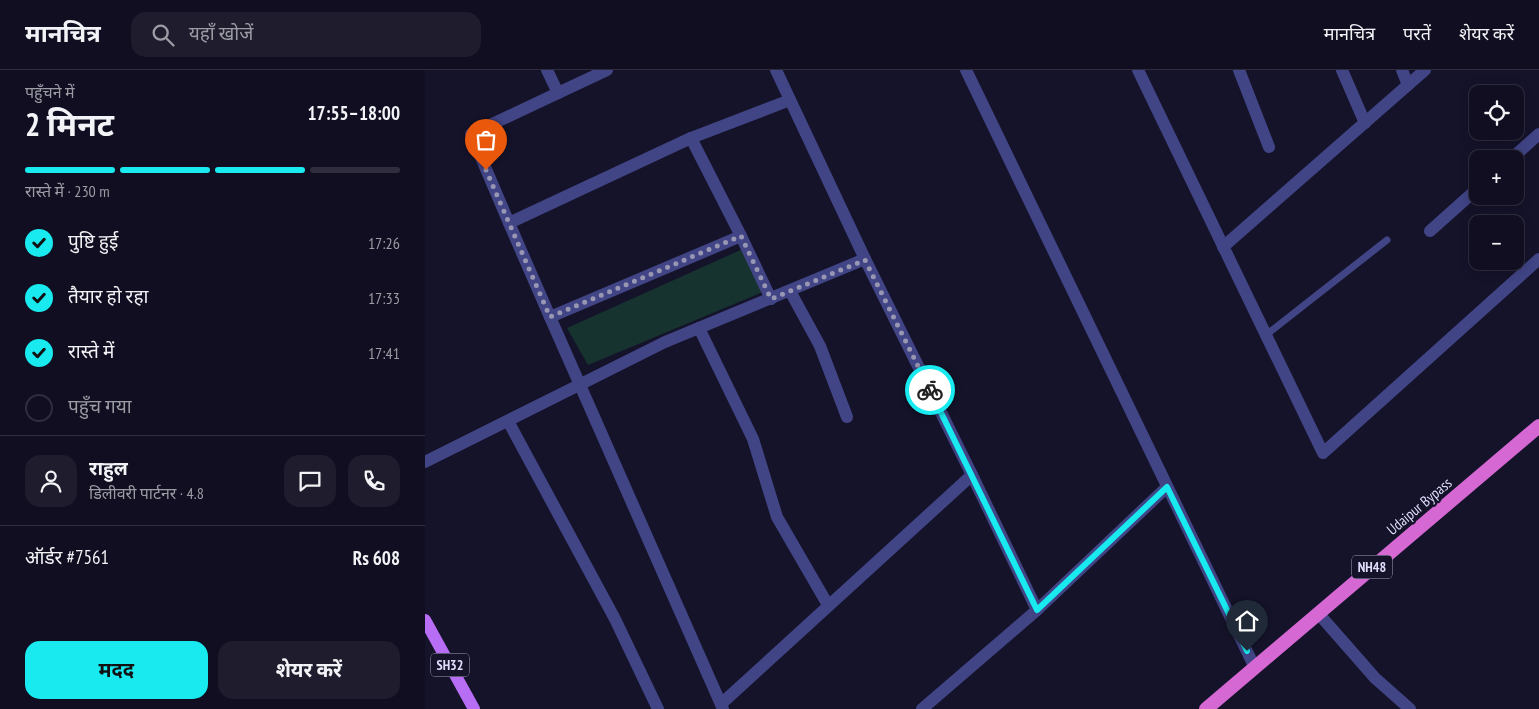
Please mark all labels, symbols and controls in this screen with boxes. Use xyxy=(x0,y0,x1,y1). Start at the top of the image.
search box xyxy=(131,12,481,57)
text: मानचित्र xyxy=(25,18,101,49)
icon: search xyxy=(149,21,177,49)
text: यहाँ खोजें xyxy=(189,21,253,45)
text: मानचित्र xyxy=(1324,22,1375,45)
text: परतें xyxy=(1403,22,1431,45)
text: शेयर करें xyxy=(1459,22,1514,45)
text: पहुँचने में xyxy=(25,82,75,102)
map controls xyxy=(1469,85,1524,270)
button: locate xyxy=(1469,85,1524,140)
text: 17:55–18:00 xyxy=(307,101,400,125)
text: 2 मिनट xyxy=(25,103,114,145)
pin xyxy=(465,119,507,170)
icon: bag xyxy=(472,126,500,154)
button: + xyxy=(1469,150,1524,205)
text: रास्ते में · 230 m xyxy=(25,181,110,201)
button: − xyxy=(1469,215,1524,270)
icon: check xyxy=(25,229,53,257)
text: पुष्टि हुई xyxy=(68,229,118,253)
text: 17:26 xyxy=(368,233,400,253)
icon: check xyxy=(25,284,53,312)
text: तैयार हो रहा xyxy=(68,284,148,308)
text: 17:33 xyxy=(368,288,400,308)
icon: check xyxy=(25,339,53,367)
text: रास्ते में xyxy=(68,339,114,363)
text: 17:41 xyxy=(368,343,400,363)
courier xyxy=(905,365,955,415)
icon: bike xyxy=(916,376,944,404)
text: पहुँच गया xyxy=(68,394,132,418)
button: person xyxy=(25,455,77,507)
button: chat xyxy=(284,455,336,507)
button: phone xyxy=(348,455,400,507)
text: राहुल xyxy=(89,456,128,480)
street label: Udaipur Bypass xyxy=(1383,473,1455,539)
text: डिलीवरी पार्टनर · 4.8 xyxy=(89,483,204,503)
text: ऑर्डर #7561 xyxy=(25,545,109,569)
text: Rs 608 xyxy=(353,546,400,570)
road number: NH48 xyxy=(1352,556,1392,578)
pin xyxy=(1226,600,1268,651)
icon: home xyxy=(1233,607,1261,635)
button: मदद xyxy=(25,641,208,699)
button: शेयर करें xyxy=(218,641,400,699)
road number: SH32 xyxy=(431,654,469,676)

